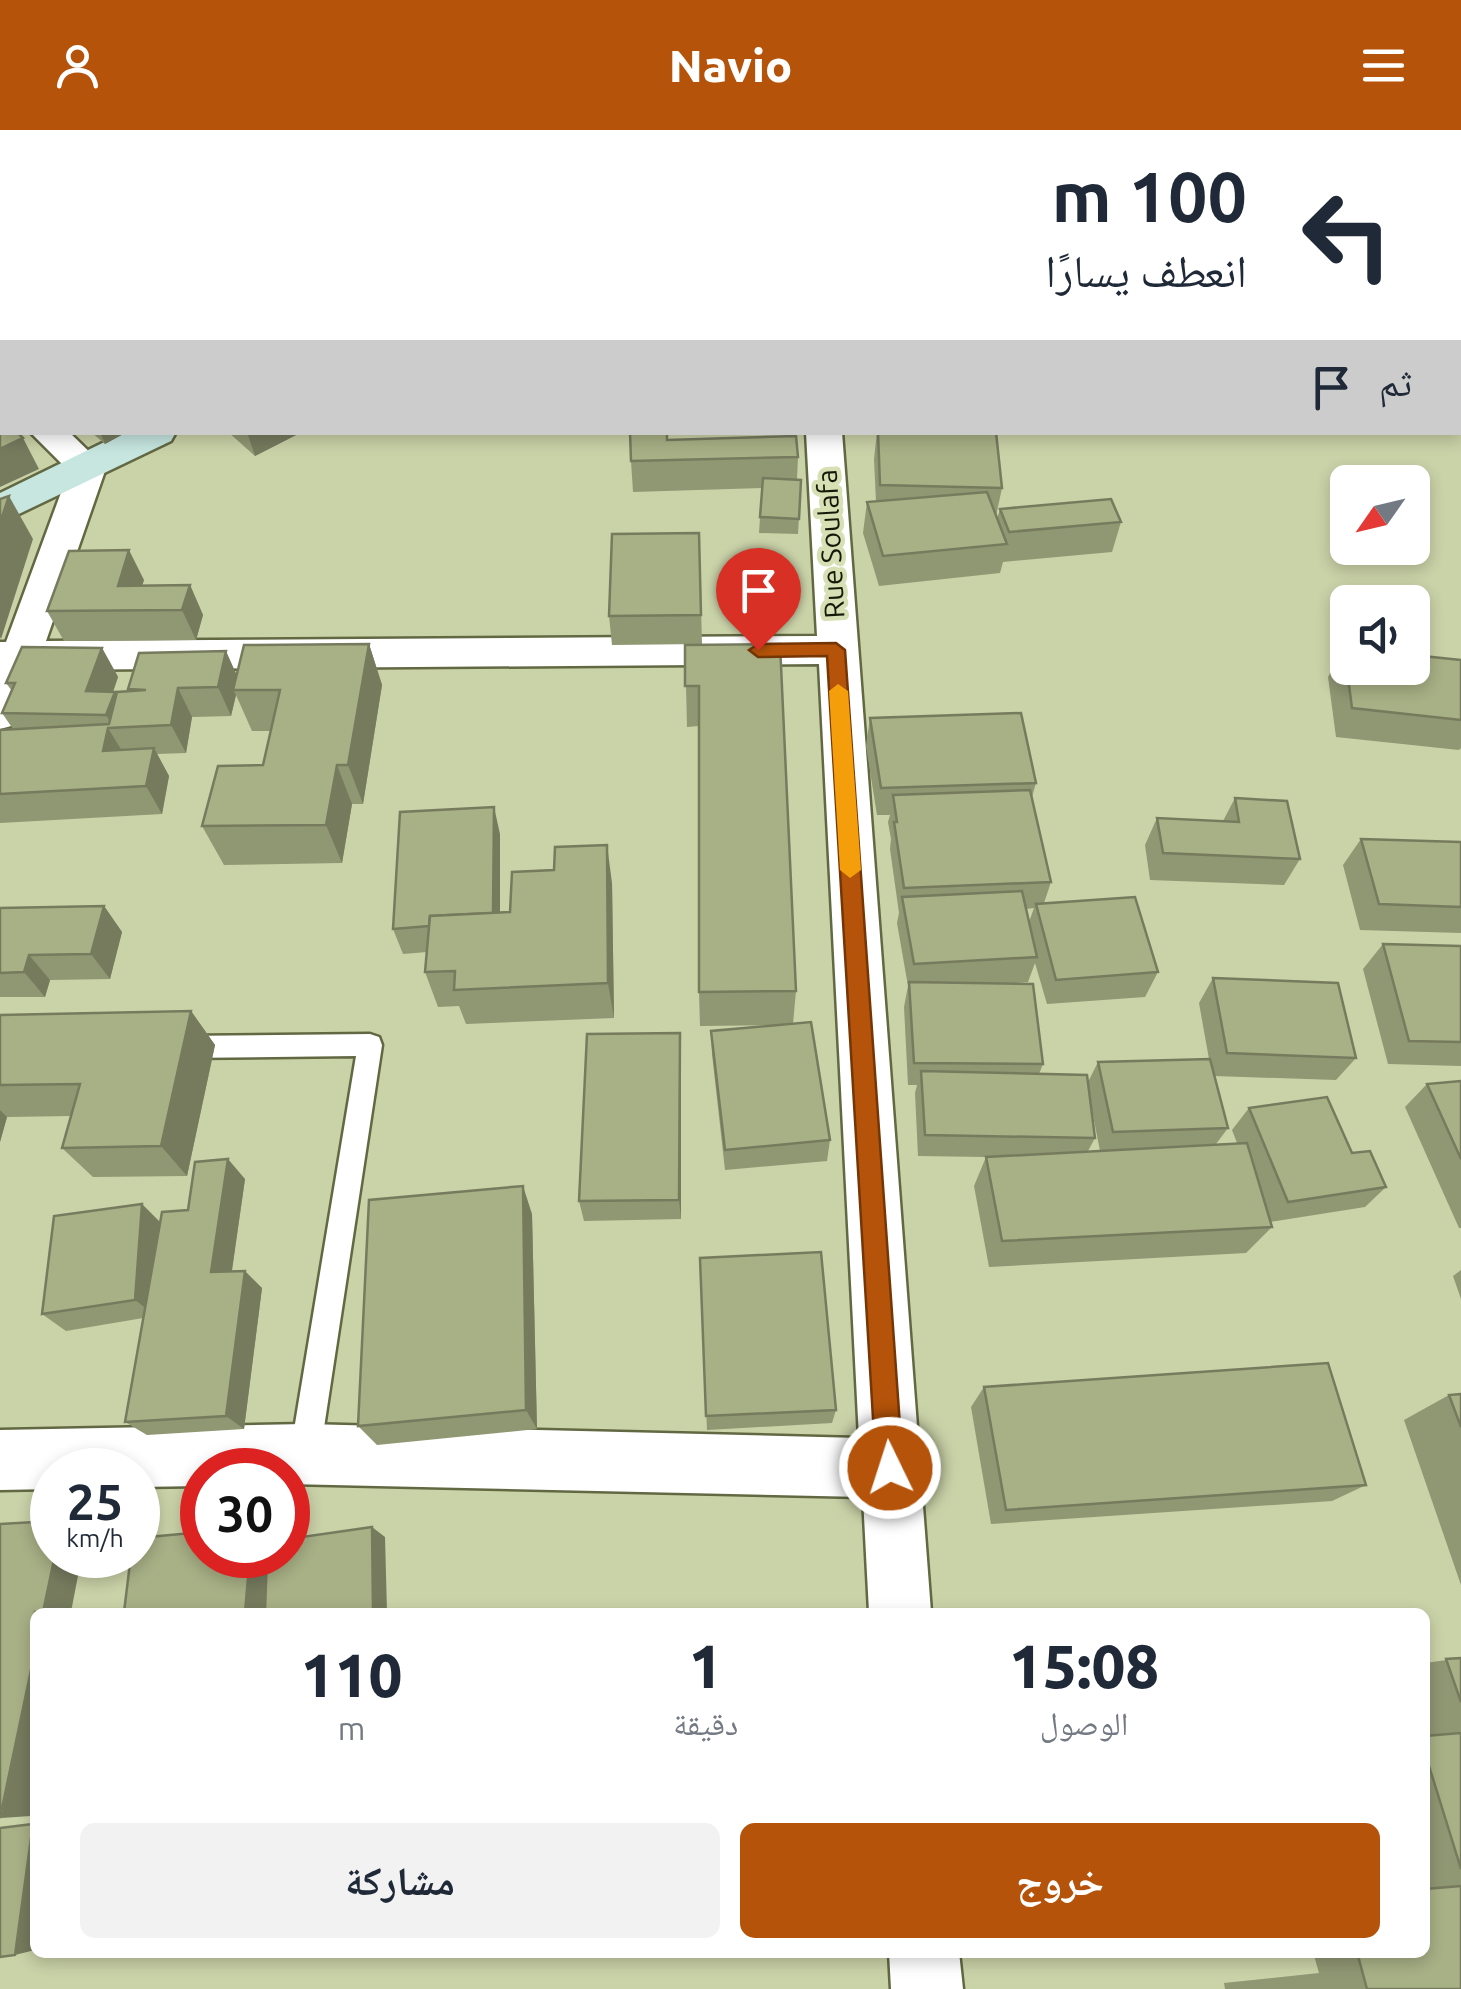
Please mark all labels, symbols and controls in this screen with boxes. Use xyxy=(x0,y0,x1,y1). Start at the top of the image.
icon: person xyxy=(50,38,105,93)
icon: menu xyxy=(1356,38,1411,93)
text: Navio xyxy=(669,40,792,91)
text: 100 m xyxy=(1052,157,1247,235)
icon: left xyxy=(1282,170,1412,300)
text: انعطف يسارًا xyxy=(1045,245,1247,296)
icon: arrive xyxy=(1304,360,1359,415)
text: ثم xyxy=(1379,361,1412,403)
north arrow xyxy=(1330,465,1430,565)
map controls xyxy=(1330,465,1430,685)
street label: Rue Soulafa xyxy=(811,469,849,619)
pin xyxy=(716,548,801,651)
icon: arrive xyxy=(731,563,786,618)
button: sound xyxy=(1330,585,1430,685)
position arrow xyxy=(838,1416,942,1520)
speed limit sign: 30 xyxy=(180,1448,310,1578)
text: 25 xyxy=(67,1473,123,1529)
text: km/h xyxy=(66,1524,124,1552)
text: 1 xyxy=(689,1632,723,1699)
text: 15:08 xyxy=(1009,1632,1159,1699)
text: 110 xyxy=(301,1641,402,1708)
text: دقيقة xyxy=(673,1705,738,1741)
text: الوصول xyxy=(1040,1705,1128,1741)
text: m xyxy=(338,1710,365,1746)
button: مشاركة xyxy=(80,1823,720,1938)
button: خروج xyxy=(740,1823,1380,1938)

